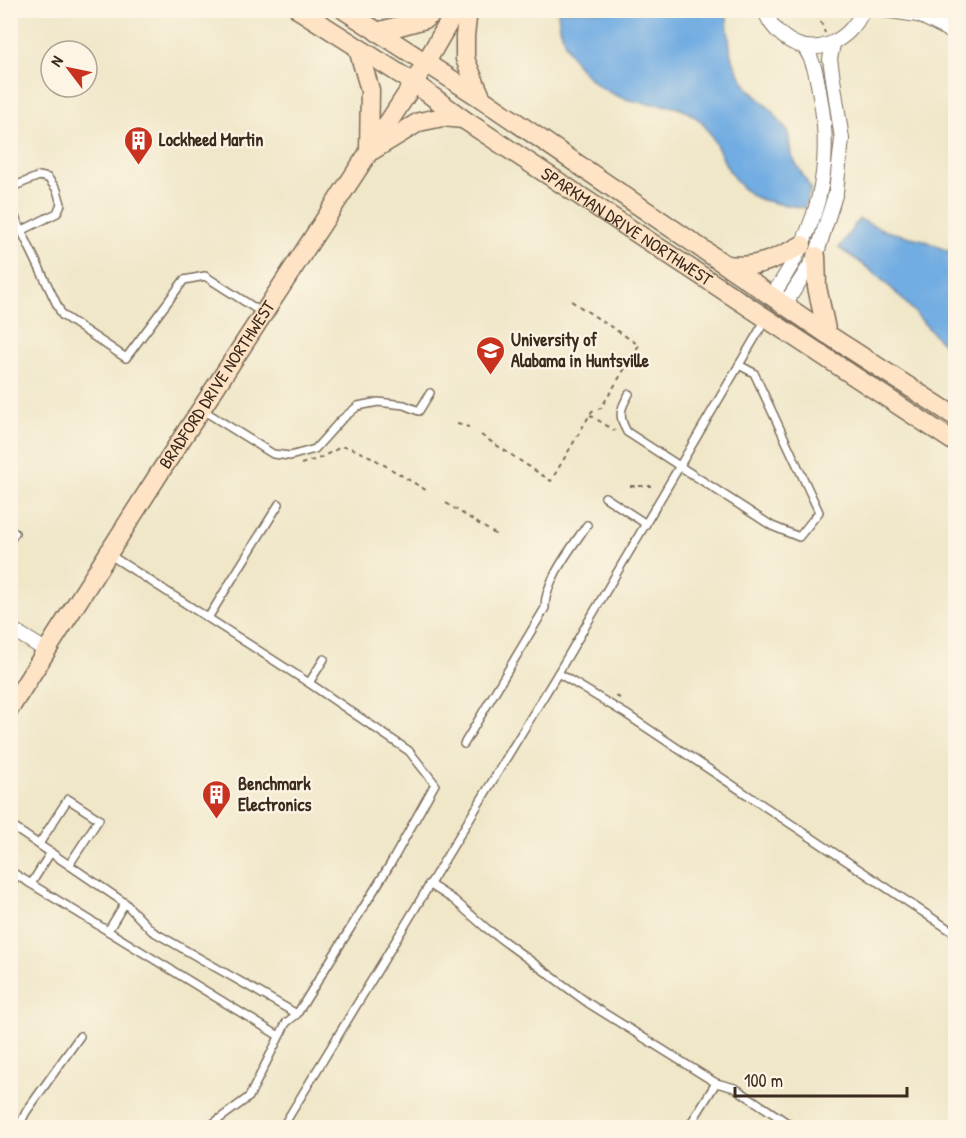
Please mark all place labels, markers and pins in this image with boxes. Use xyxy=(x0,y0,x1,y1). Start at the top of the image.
building icon: Lockheed Martin xyxy=(122,124,154,166)
place label: Lockheed Martin xyxy=(159,127,264,152)
place label: University of Alabama in Huntsville xyxy=(511,327,650,373)
school or university icon: University of Alabama in Huntsville xyxy=(474,334,506,376)
place label: Benchmark Electronics xyxy=(238,771,311,817)
building icon: Benchmark Electronics xyxy=(201,778,233,820)

